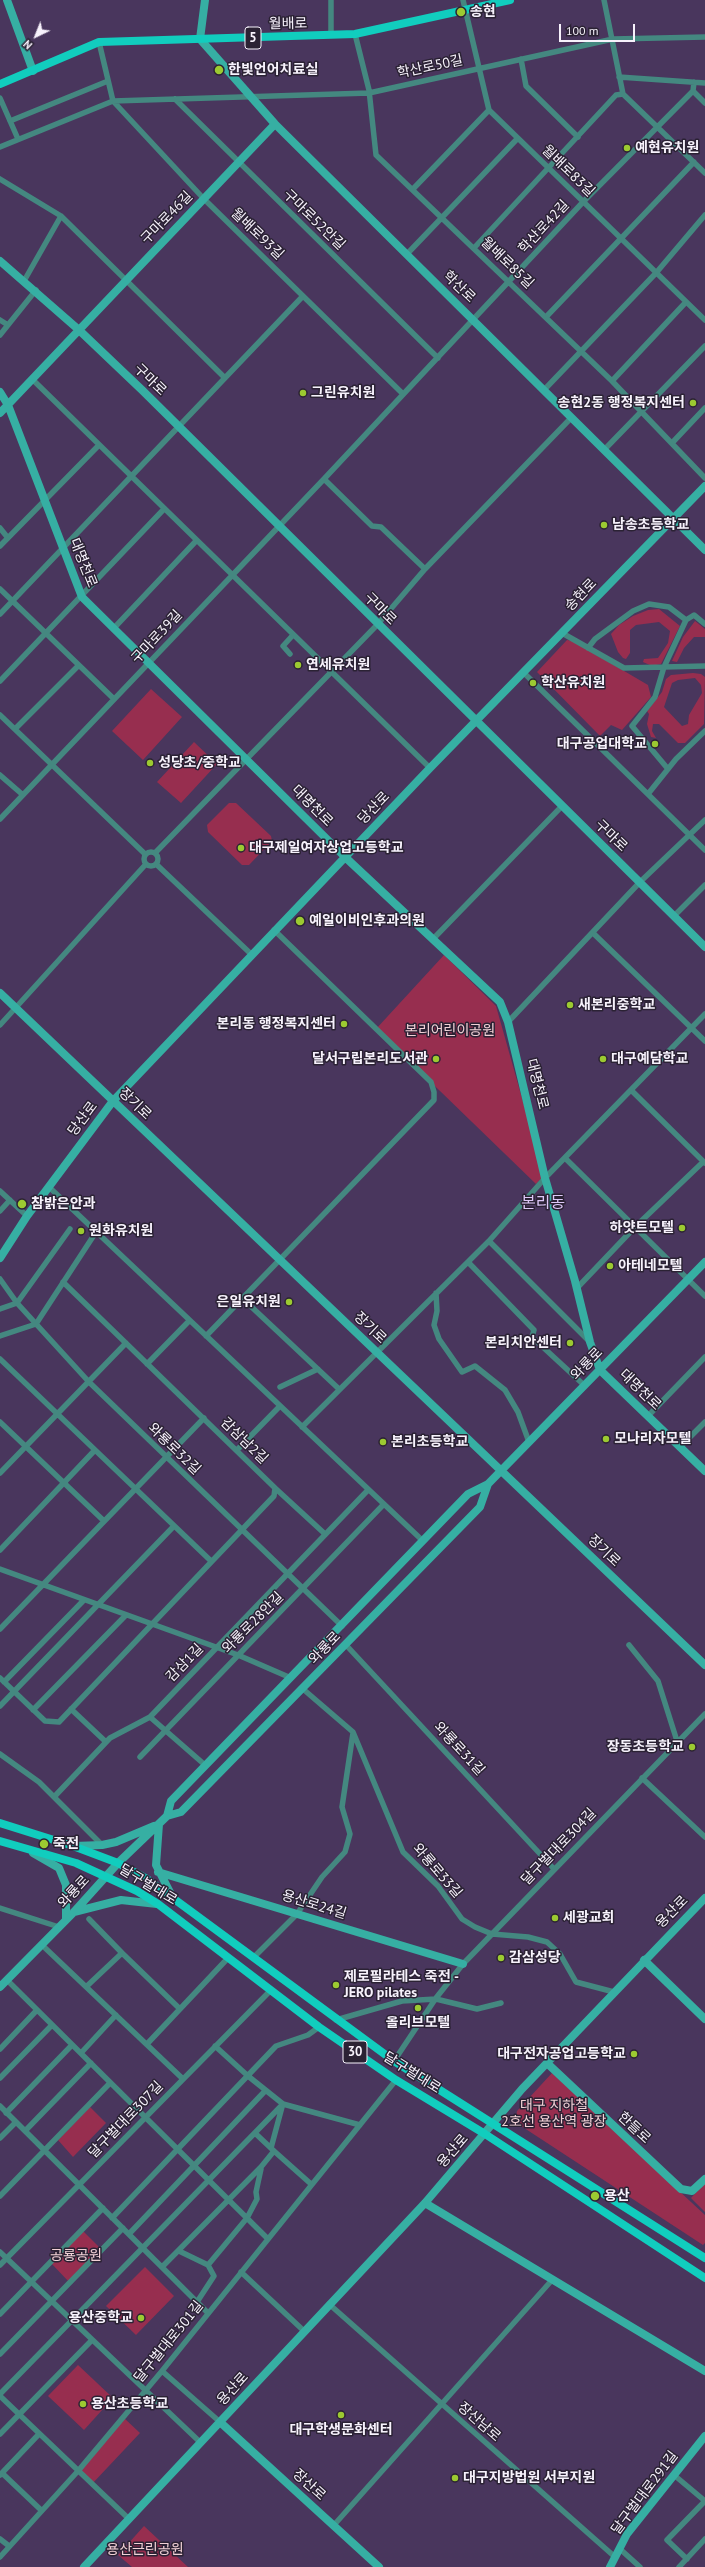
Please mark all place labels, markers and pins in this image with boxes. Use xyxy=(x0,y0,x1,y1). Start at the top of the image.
place label: 송현 xyxy=(470,4,496,20)
marker: 송현 xyxy=(455,6,467,18)
place label: 한빛언어치료실 xyxy=(228,62,318,78)
marker: 한빛언어치료실 xyxy=(213,64,225,76)
place label: 예현유치원 xyxy=(635,140,699,156)
marker: 예현유치원 xyxy=(622,143,632,153)
place label: 그린유치원 xyxy=(311,385,375,401)
marker: 그린유치원 xyxy=(298,388,308,398)
place label: 송현2동 행정복지센터 xyxy=(558,395,685,411)
marker: 송현2동 행정복지센터 xyxy=(688,398,698,408)
place label: 남송초등학교 xyxy=(612,517,689,533)
marker: 남송초등학교 xyxy=(599,520,609,530)
place label: 연세유치원 xyxy=(306,657,370,673)
marker: 연세유치원 xyxy=(293,660,303,670)
place label: 학산유치원 xyxy=(541,675,605,691)
marker: 학산유치원 xyxy=(528,678,538,688)
place label: 대구공업대학교 xyxy=(557,736,647,752)
marker: 대구공업대학교 xyxy=(650,739,660,749)
place label: 성당초/중학교 xyxy=(158,755,241,771)
marker: 성당초/중학교 xyxy=(145,758,155,768)
place label: 대구제일여자상업고등학교 xyxy=(249,840,404,856)
marker: 대구제일여자상업고등학교 xyxy=(236,843,246,853)
place label: 예일이비인후과의원 xyxy=(309,913,425,929)
marker: 예일이비인후과의원 xyxy=(294,915,306,927)
place label: 새본리중학교 xyxy=(578,997,655,1013)
marker: 새본리중학교 xyxy=(565,1000,575,1010)
place label: 본리동 행정복지센터 xyxy=(217,1016,336,1032)
marker: 본리동 행정복지센터 xyxy=(339,1019,349,1029)
place label: 달서구립본리도서관 xyxy=(312,1051,428,1067)
place label: 대구예담학교 xyxy=(611,1051,688,1067)
marker: 달서구립본리도서관 xyxy=(431,1054,441,1064)
marker: 대구예담학교 xyxy=(598,1054,608,1064)
place label: 참밝은안과 xyxy=(31,1196,95,1212)
marker: 참밝은안과 xyxy=(16,1198,28,1210)
place label: 하얏트모텔 xyxy=(610,1220,674,1236)
place label: 원화유치원 xyxy=(89,1223,153,1239)
marker: 하얏트모텔 xyxy=(677,1223,687,1233)
marker: 원화유치원 xyxy=(76,1226,86,1236)
place label: 아테네모텔 xyxy=(618,1258,682,1274)
marker: 아테네모텔 xyxy=(605,1261,615,1271)
place label: 은일유치원 xyxy=(217,1294,281,1310)
marker: 은일유치원 xyxy=(284,1297,294,1307)
place label: 본리치안센터 xyxy=(485,1335,562,1351)
marker: 본리치안센터 xyxy=(565,1338,575,1348)
place label: 모나리자모텔 xyxy=(614,1431,691,1447)
place label: 본리초등학교 xyxy=(391,1434,468,1450)
marker: 모나리자모텔 xyxy=(601,1434,611,1444)
marker: 본리초등학교 xyxy=(378,1437,388,1447)
place label: 장동초등학교 xyxy=(607,1739,684,1755)
marker: 장동초등학교 xyxy=(687,1742,697,1752)
place label: 죽전 xyxy=(53,1836,79,1852)
marker: 죽전 xyxy=(38,1838,50,1850)
place label: 세광교회 xyxy=(563,1910,615,1926)
marker: 세광교회 xyxy=(550,1913,560,1923)
place label: 감삼성당 xyxy=(509,1950,561,1966)
marker: 감삼성당 xyxy=(496,1953,506,1963)
place label: 제로필라테스 죽전 - JERO pilates xyxy=(344,1969,459,2002)
marker: 제로필라테스 죽전 - JERO pilates xyxy=(331,1980,341,1990)
marker: 올리브모텔 xyxy=(413,2003,423,2013)
place label: 올리브모텔 xyxy=(386,2015,450,2031)
place label: 대구전자공업고등학교 xyxy=(497,2046,626,2062)
marker: 대구전자공업고등학교 xyxy=(629,2049,639,2059)
place label: 용산 xyxy=(604,2188,630,2204)
marker: 용산 xyxy=(589,2190,601,2202)
place label: 용산중학교 xyxy=(69,2310,133,2326)
marker: 용산중학교 xyxy=(136,2313,146,2323)
place label: 용산초등학교 xyxy=(91,2396,168,2412)
marker: 용산초등학교 xyxy=(78,2399,88,2409)
marker: 대구학생문화센터 xyxy=(336,2410,346,2420)
place label: 대구학생문화센터 xyxy=(289,2422,393,2438)
place label: 대구지방법원 서부지원 xyxy=(463,2470,595,2486)
marker: 대구지방법원 서부지원 xyxy=(450,2473,460,2483)

